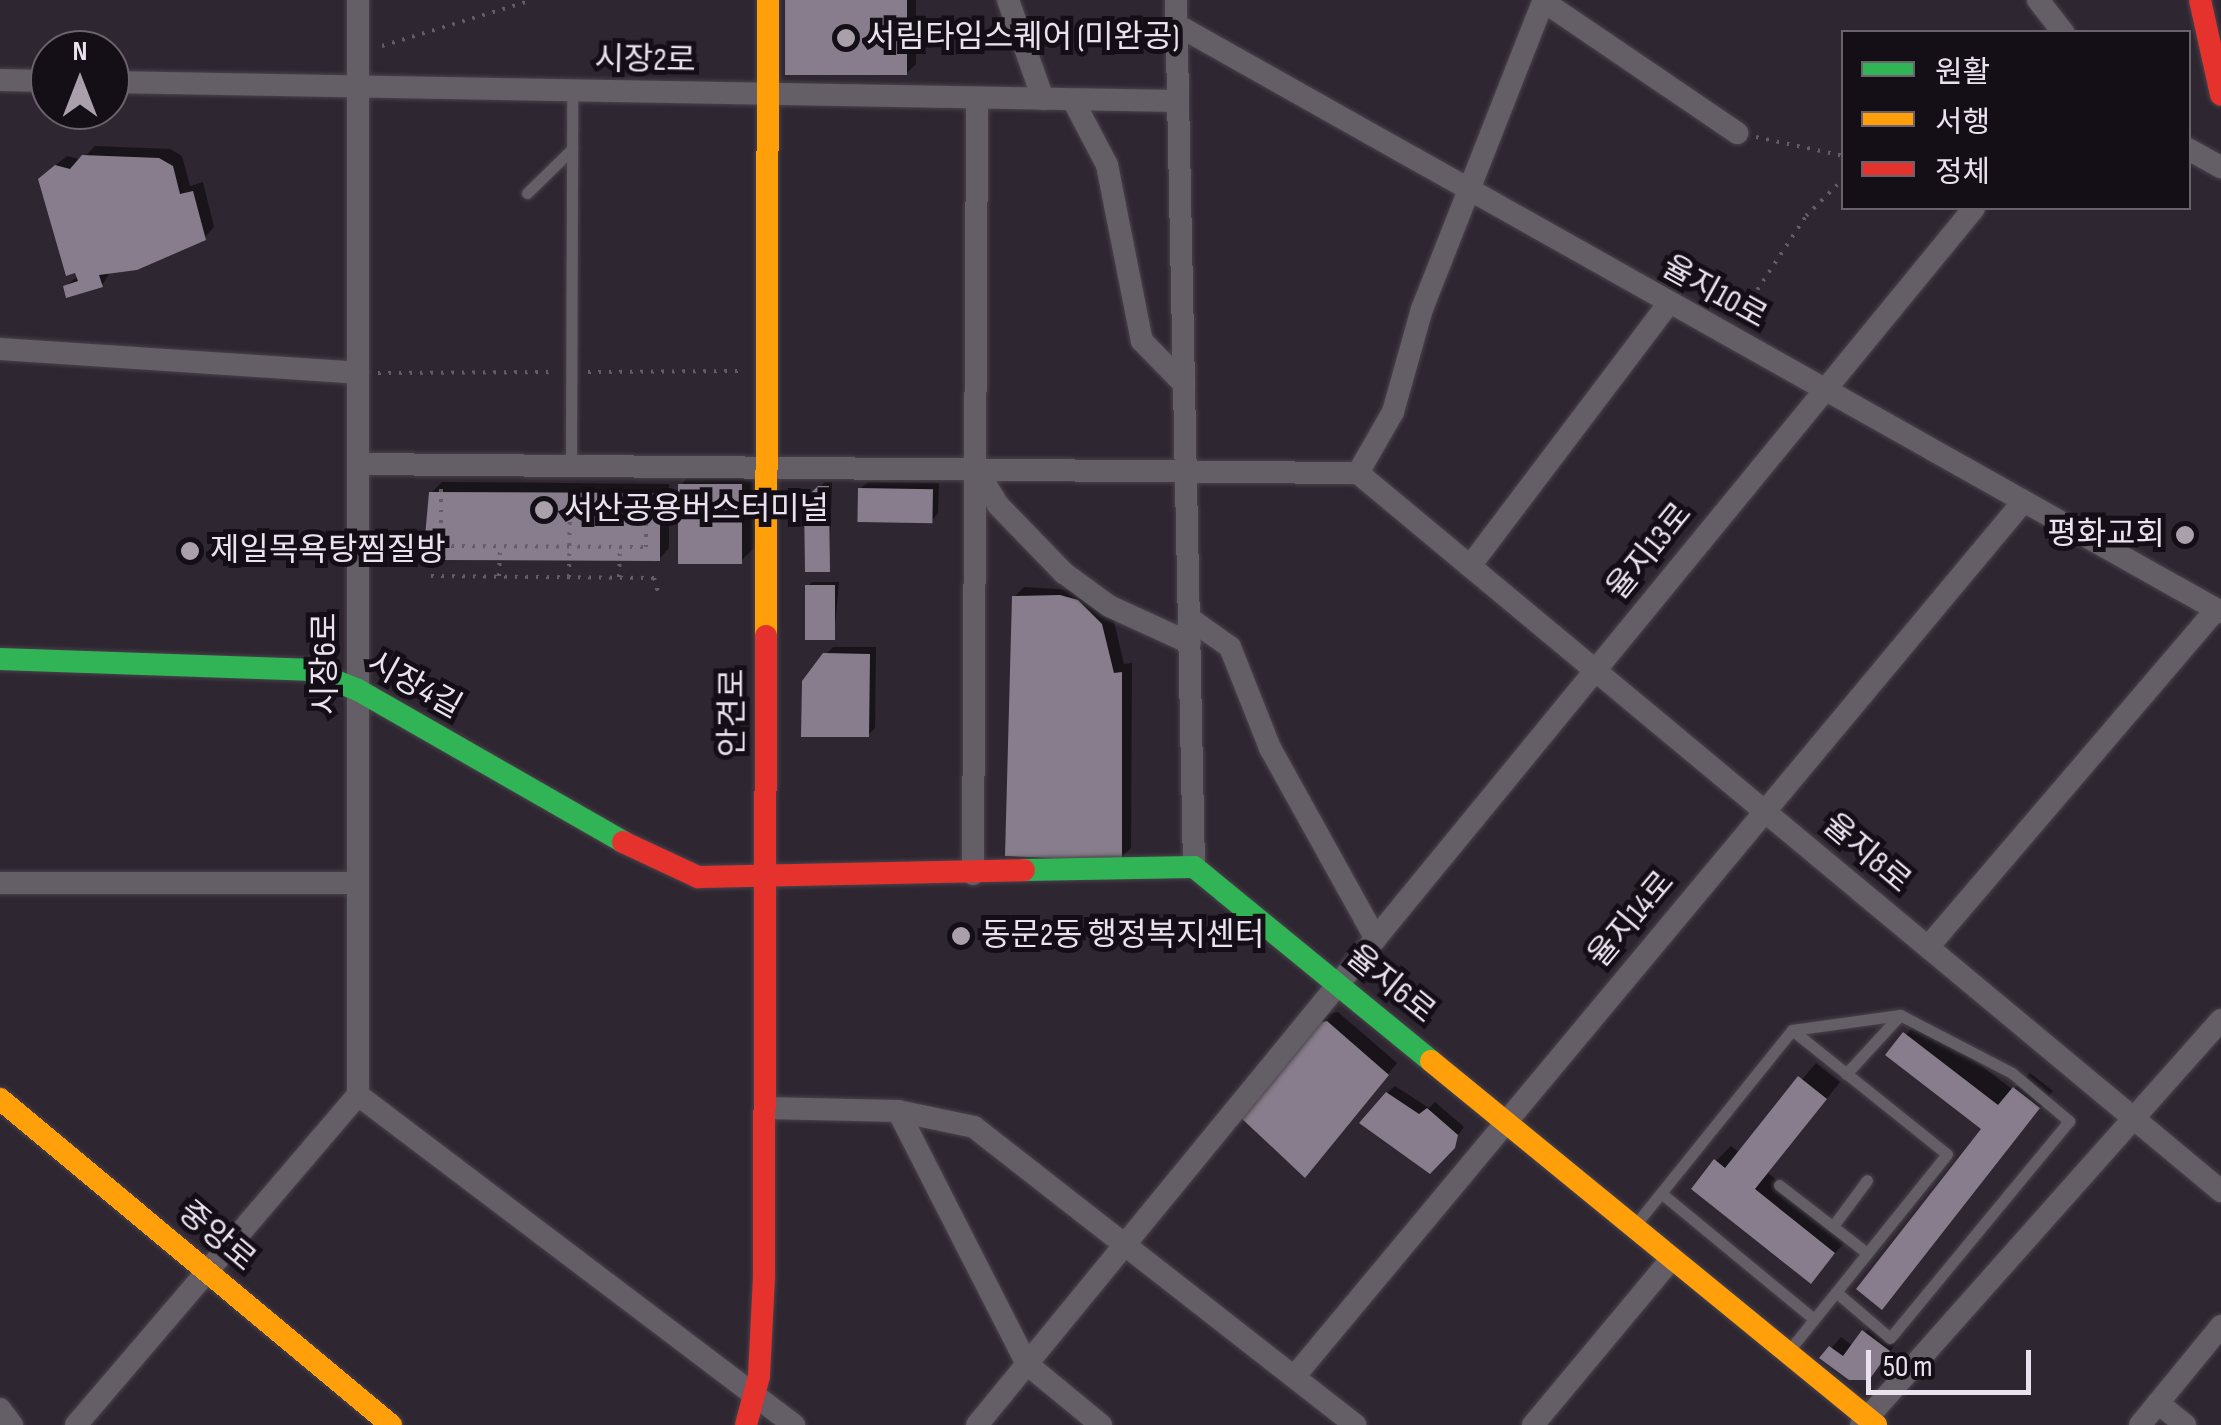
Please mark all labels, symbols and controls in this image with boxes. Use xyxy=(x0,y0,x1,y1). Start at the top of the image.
place label: 서림타임스퀘어 (미완공) xyxy=(866,19,1179,57)
marker: 서림타임스퀘어 (미완공) xyxy=(835,27,857,49)
north arrow xyxy=(30,30,130,130)
legend xyxy=(1841,30,2191,210)
text: N xyxy=(73,35,87,68)
street label: 시장2로 xyxy=(594,41,696,81)
text: 원활 xyxy=(1935,55,1990,91)
text: 서행 xyxy=(1935,105,1990,141)
text: 정체 xyxy=(1935,155,1990,191)
street label: 율지10로 xyxy=(1655,249,1773,337)
place label: 서산공용버스터미널 xyxy=(564,491,829,529)
street label: 율지13로 xyxy=(1600,496,1700,608)
marker: 서산공용버스터미널 xyxy=(533,499,555,521)
place label: 평화교회 xyxy=(2047,516,2165,554)
marker: 평화교회 xyxy=(2174,524,2196,546)
place label: 제일목욕탕찜질방 xyxy=(210,532,446,570)
marker: 제일목욕탕찜질방 xyxy=(179,540,201,562)
street label: 시장6로 xyxy=(307,613,345,715)
street label: 시장4길 xyxy=(360,645,468,727)
street label: 안견로 xyxy=(715,669,753,757)
street label: 율지8로 xyxy=(1814,806,1918,902)
street label: 율지14로 xyxy=(1581,864,1683,976)
place label: 동문2동 행정복지센터 xyxy=(981,917,1264,955)
marker: 동문2동 행정복지센터 xyxy=(950,925,972,947)
street label: 율지6로 xyxy=(1338,938,1442,1032)
street label: 중앙로 xyxy=(170,1194,262,1280)
scale bar xyxy=(1871,1330,2036,1392)
text: 50 m xyxy=(1883,1349,1932,1385)

